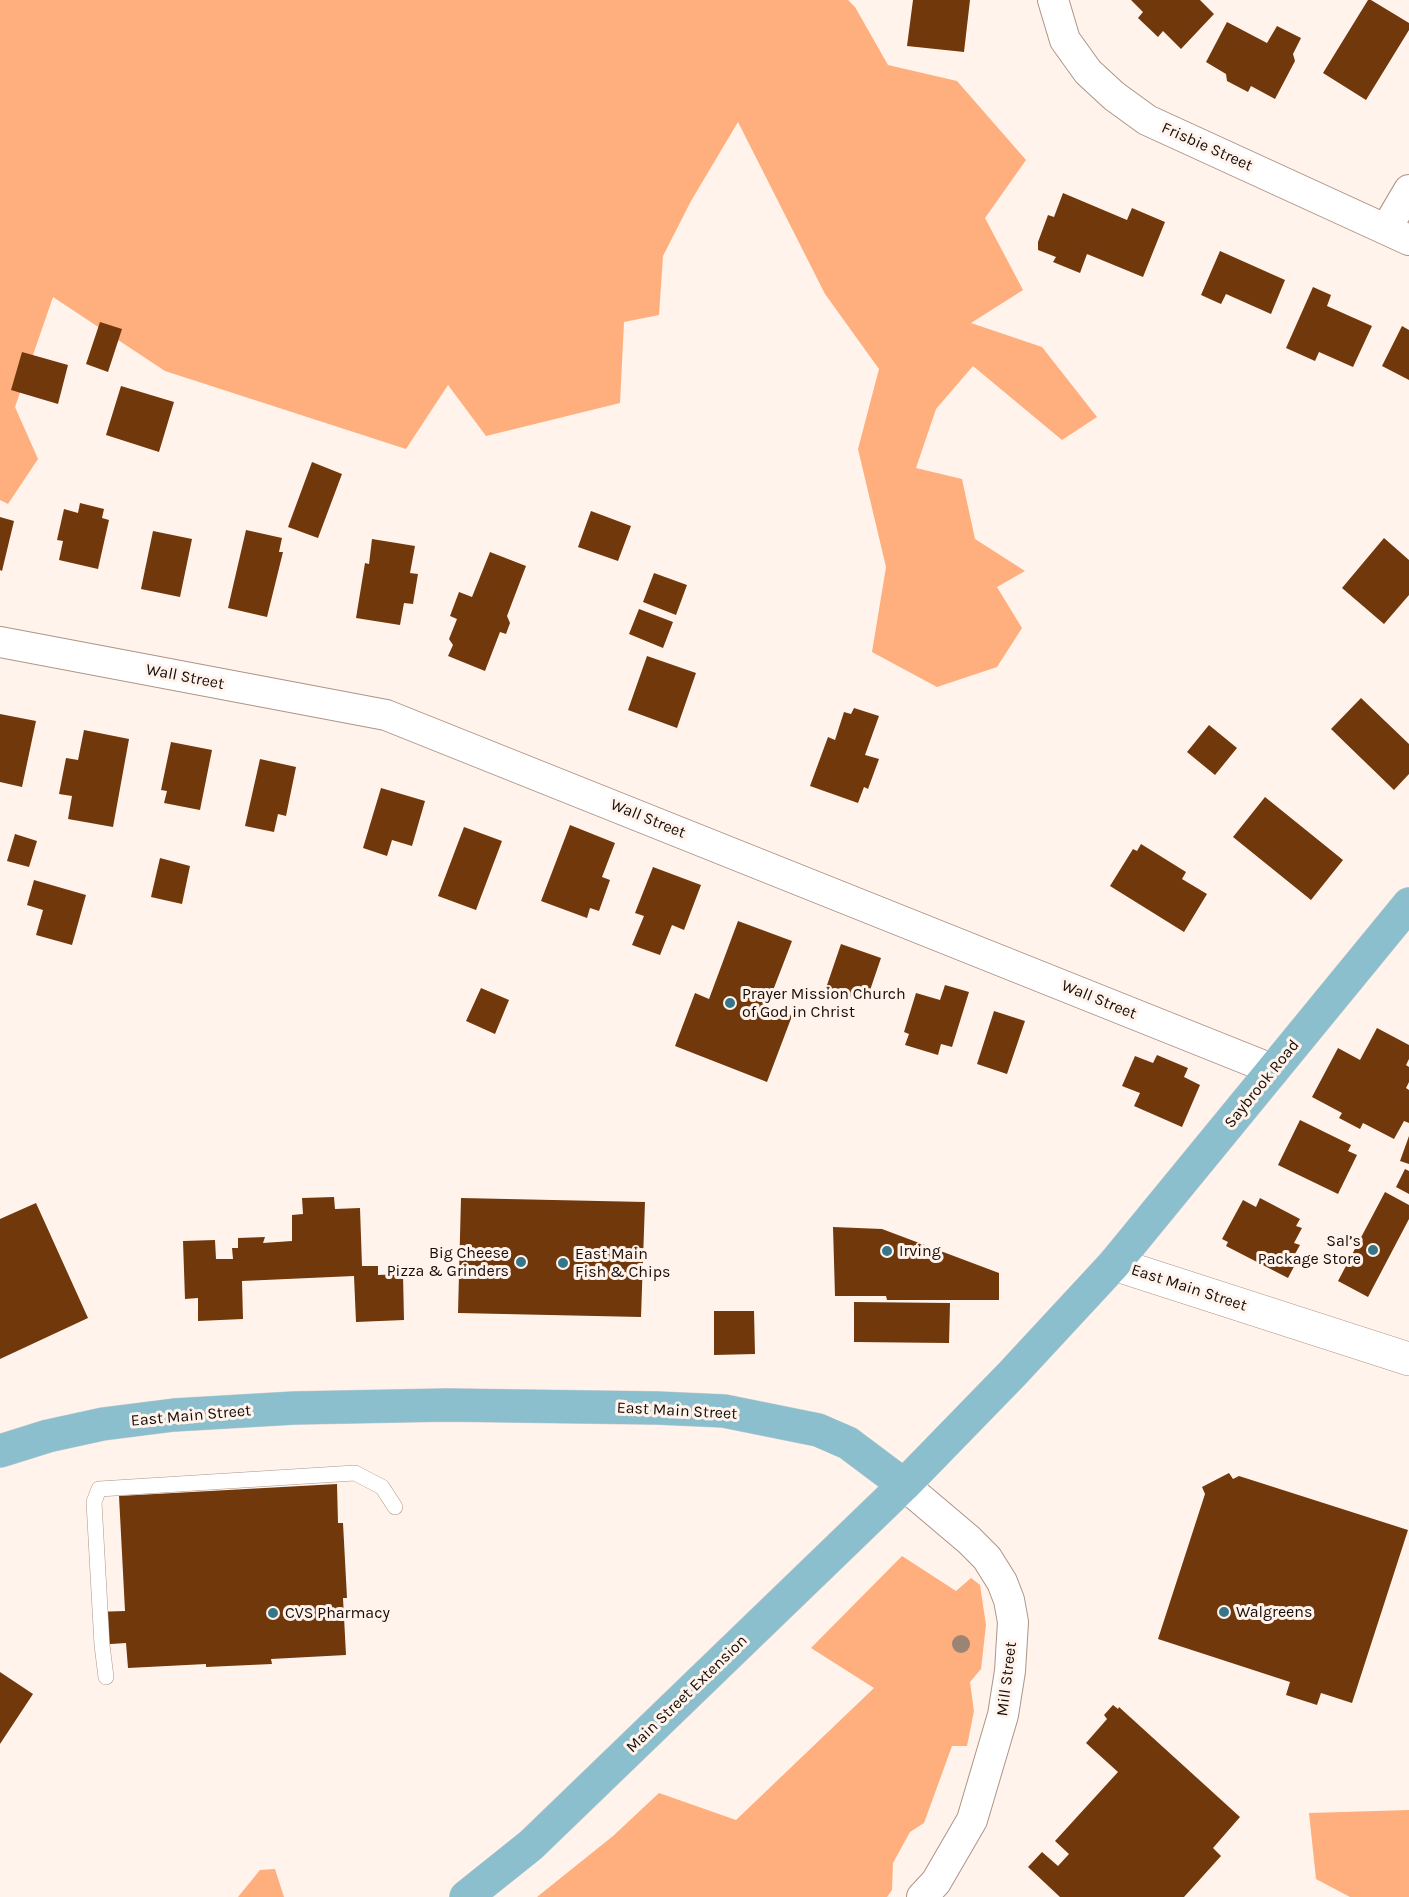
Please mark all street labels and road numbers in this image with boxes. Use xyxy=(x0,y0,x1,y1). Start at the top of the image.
street label: Frisbie Street xyxy=(1159,118,1255,176)
street label: Wall Street xyxy=(144,660,226,694)
street label: Wall Street xyxy=(608,795,688,843)
street label: Wall Street xyxy=(1059,976,1139,1024)
street label: Saybrook Road xyxy=(1220,1036,1304,1132)
street label: East Main Street xyxy=(1129,1260,1249,1316)
street label: East Main Street xyxy=(616,1398,738,1424)
street label: East Main Street xyxy=(130,1401,252,1431)
street label: Main Street Extension xyxy=(622,1631,752,1757)
street label: Mill Street xyxy=(993,1641,1021,1717)

